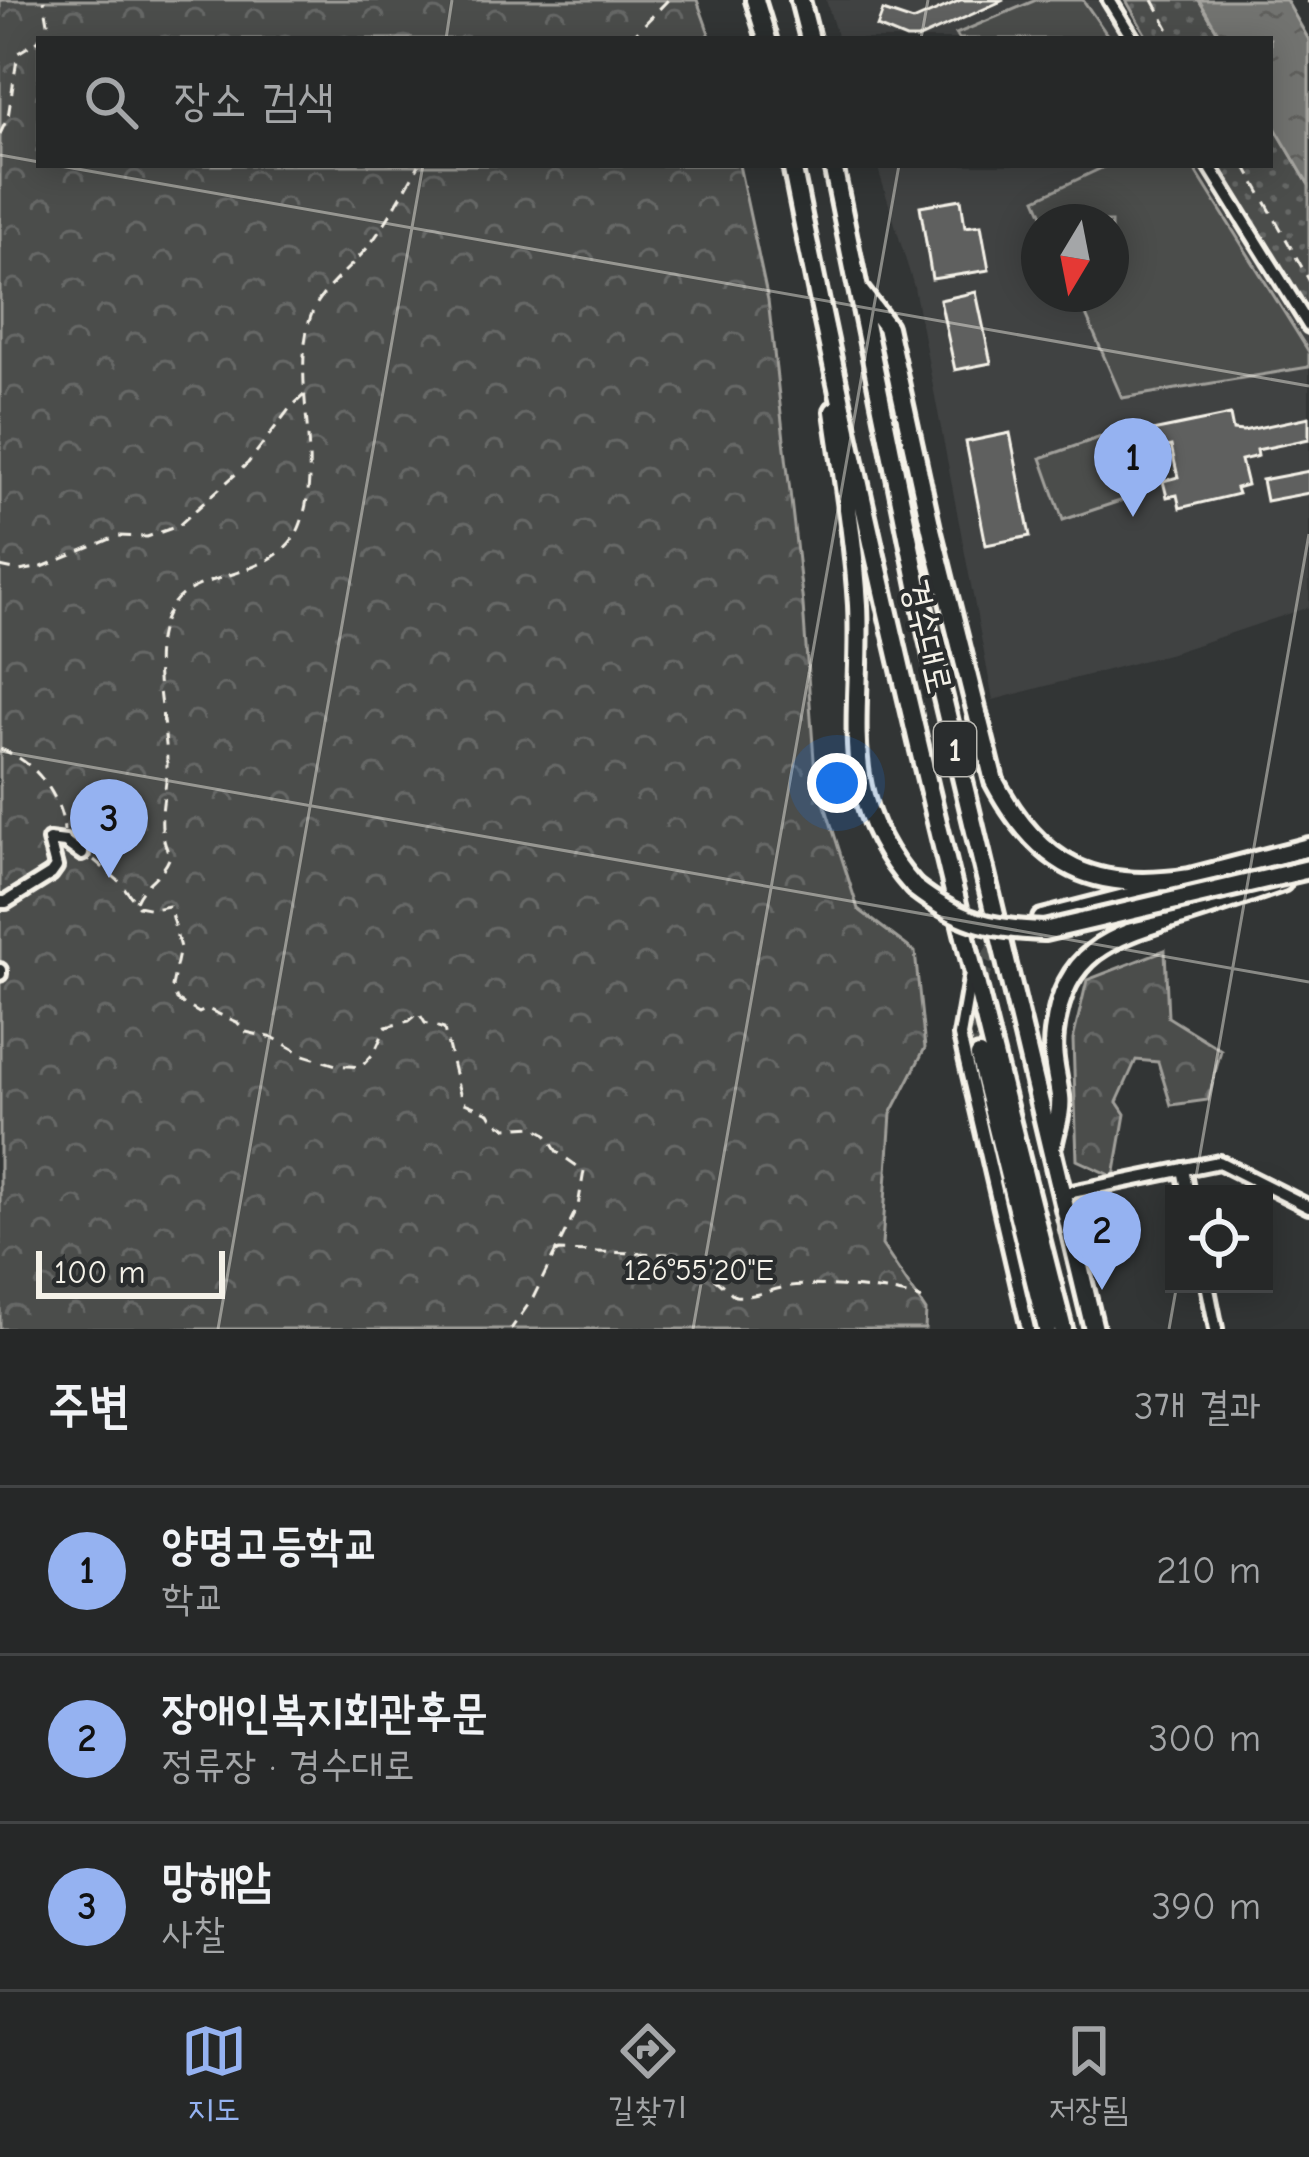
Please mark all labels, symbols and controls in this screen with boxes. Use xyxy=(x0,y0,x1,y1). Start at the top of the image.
search box xyxy=(36,36,1273,168)
icon: search xyxy=(78,69,144,135)
text: 장소 검색 xyxy=(174,74,334,126)
north arrow xyxy=(1021,204,1129,312)
pin: 1 xyxy=(1094,418,1172,517)
street label: 경수대로 xyxy=(895,575,961,697)
road number: 1 xyxy=(934,722,976,776)
your location xyxy=(807,753,867,813)
pin: 3 xyxy=(70,779,148,878)
map controls xyxy=(1165,1185,1273,1293)
button: locate xyxy=(1165,1185,1273,1293)
pin: 2 xyxy=(1063,1191,1141,1290)
scale bar xyxy=(36,1245,225,1298)
text: 100 m xyxy=(54,1253,146,1291)
text: 126°55'20"E xyxy=(624,1253,774,1288)
text: 주변 xyxy=(48,1376,130,1435)
text: 3개 결과 xyxy=(1134,1384,1261,1429)
text: 양명고등학교 xyxy=(162,1518,379,1570)
text: 1 xyxy=(79,1548,95,1593)
text: 210 m xyxy=(1156,1548,1261,1593)
text: 학교 xyxy=(162,1575,225,1620)
text: 장애인복지회관후문 xyxy=(162,1686,488,1738)
text: 2 xyxy=(77,1716,97,1761)
text: 300 m xyxy=(1148,1716,1261,1761)
text: 정류장 · 경수대로 xyxy=(162,1743,415,1788)
text: 망해암 xyxy=(162,1854,271,1906)
text: 3 xyxy=(77,1884,97,1929)
text: 390 m xyxy=(1152,1884,1261,1929)
text: 사찰 xyxy=(162,1911,225,1956)
tab: 지도 xyxy=(181,2018,247,2131)
tab: 길찾기 xyxy=(608,2018,688,2131)
tab: 저장됨 xyxy=(1049,2018,1128,2131)

